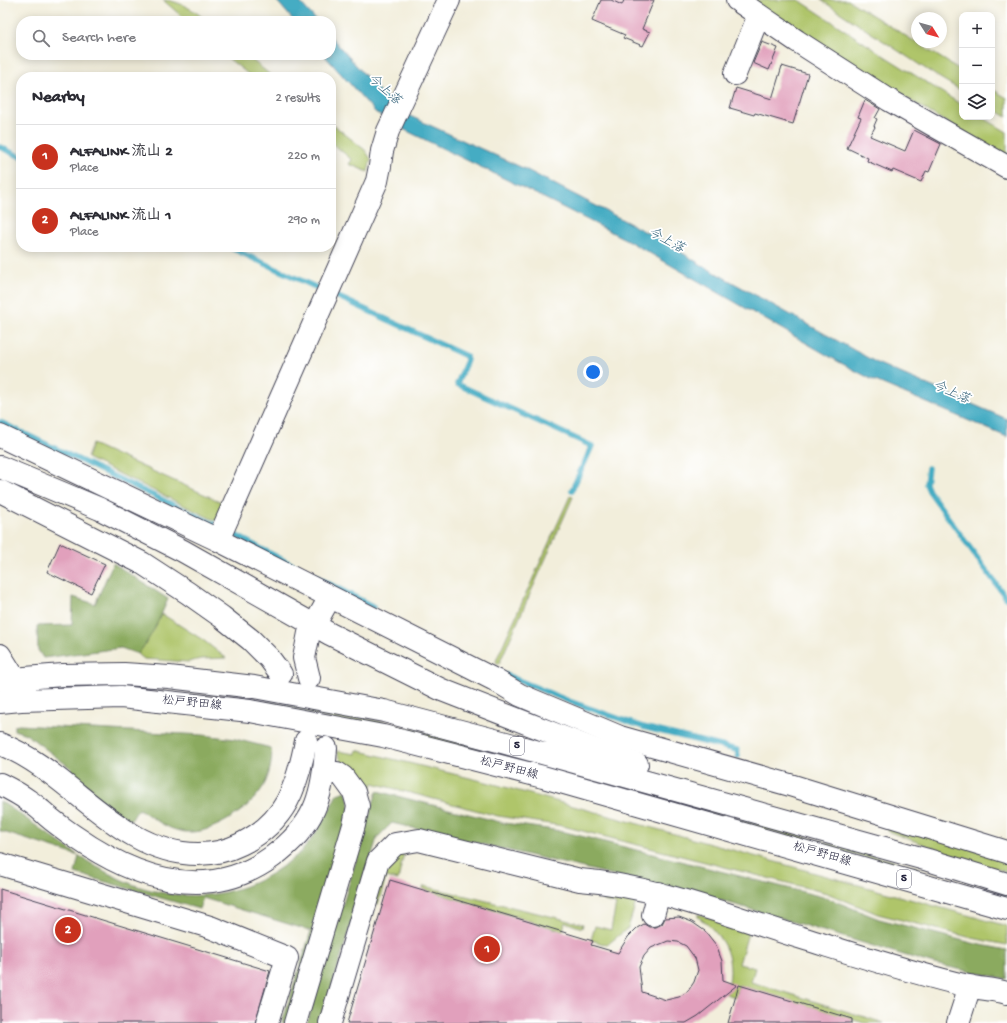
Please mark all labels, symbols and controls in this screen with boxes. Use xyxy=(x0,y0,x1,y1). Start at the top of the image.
north arrow xyxy=(911,12,947,48)
map controls xyxy=(959,12,995,120)
button: + xyxy=(959,12,995,48)
search box xyxy=(16,16,336,60)
icon: search xyxy=(30,27,52,49)
text: Search here xyxy=(62,29,136,47)
button: − xyxy=(959,48,995,84)
water label: 今上落 xyxy=(364,71,405,109)
button: layers xyxy=(959,84,995,120)
text: Nearby xyxy=(32,88,85,108)
text: 2 results xyxy=(275,91,320,106)
text: ALFALINK 流山 2 xyxy=(70,143,172,161)
text: 1 xyxy=(42,149,48,164)
text: 220 m xyxy=(288,149,320,164)
text: Place xyxy=(70,161,98,176)
text: ALFALINK 流山 1 xyxy=(70,207,171,225)
text: 2 xyxy=(42,213,48,228)
text: 290 m xyxy=(287,213,320,228)
water label: 今上落 xyxy=(645,224,688,257)
text: Place xyxy=(70,225,98,240)
your location xyxy=(583,362,603,382)
water label: 今上落 xyxy=(930,377,973,408)
street label: 松戸野田線 xyxy=(161,693,223,714)
road number: 5 xyxy=(510,737,524,755)
street label: 松戸野田線 xyxy=(478,754,540,784)
street label: 松戸野田線 xyxy=(791,839,853,870)
road number: 5 xyxy=(897,870,911,888)
pin: 2 xyxy=(55,915,81,945)
pin: 1 xyxy=(474,934,500,964)

